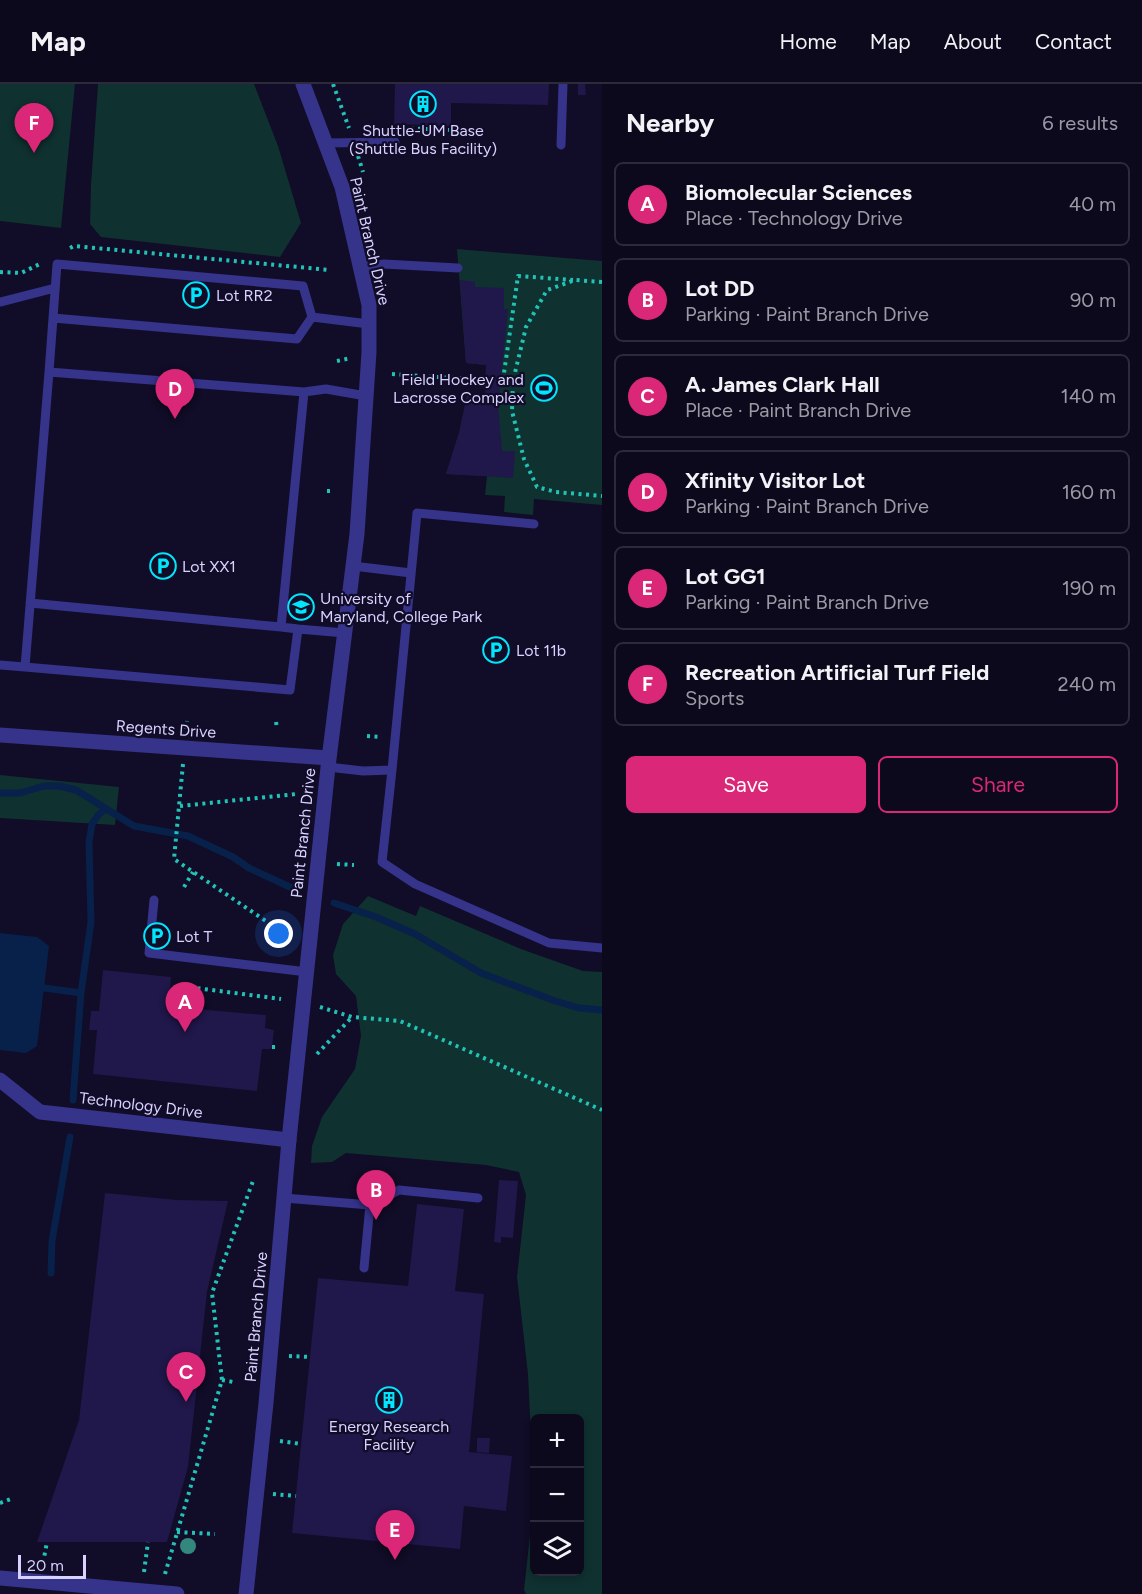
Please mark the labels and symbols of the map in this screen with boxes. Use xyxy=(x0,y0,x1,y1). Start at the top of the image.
building icon: Shuttle-UM Base (Shuttle Bus Facility) xyxy=(408,89,438,119)
pin: F xyxy=(15,104,54,153)
place label: Shuttle-UM Base (Shuttle Bus Facility) xyxy=(349,121,497,158)
street label: Paint Branch Drive xyxy=(346,175,394,307)
parking icon: Lot RR2 xyxy=(181,280,211,310)
place label: Lot RR2 xyxy=(216,286,273,305)
pin: D xyxy=(156,370,195,419)
place label: Field Hockey and Lacrosse Complex xyxy=(393,370,524,407)
sports icon: Field Hockey and Lacrosse Complex xyxy=(529,373,559,403)
parking icon: Lot XX1 xyxy=(148,551,178,581)
place label: Lot XX1 xyxy=(182,557,236,576)
place label: University of Maryland, College Park xyxy=(320,589,482,626)
school or university icon: University of Maryland, College Park xyxy=(286,592,316,622)
parking icon: Lot 11b xyxy=(481,635,511,665)
place label: Lot 11b xyxy=(516,641,566,660)
street label: Regents Drive xyxy=(115,716,217,742)
street label: Paint Branch Drive xyxy=(287,767,319,899)
your location xyxy=(264,919,293,948)
parking icon: Lot T xyxy=(142,921,172,951)
place label: Lot T xyxy=(176,927,213,946)
pin: A xyxy=(166,982,204,1032)
street label: Technology Drive xyxy=(78,1088,204,1122)
pin: B xyxy=(356,1170,395,1220)
street label: Paint Branch Drive xyxy=(241,1251,271,1383)
pin: C xyxy=(166,1352,206,1402)
building icon: Energy Research Facility xyxy=(374,1385,404,1415)
place label: Energy Research Facility xyxy=(329,1417,449,1454)
pin: E xyxy=(376,1510,414,1560)
scale bar xyxy=(18,1552,86,1580)

